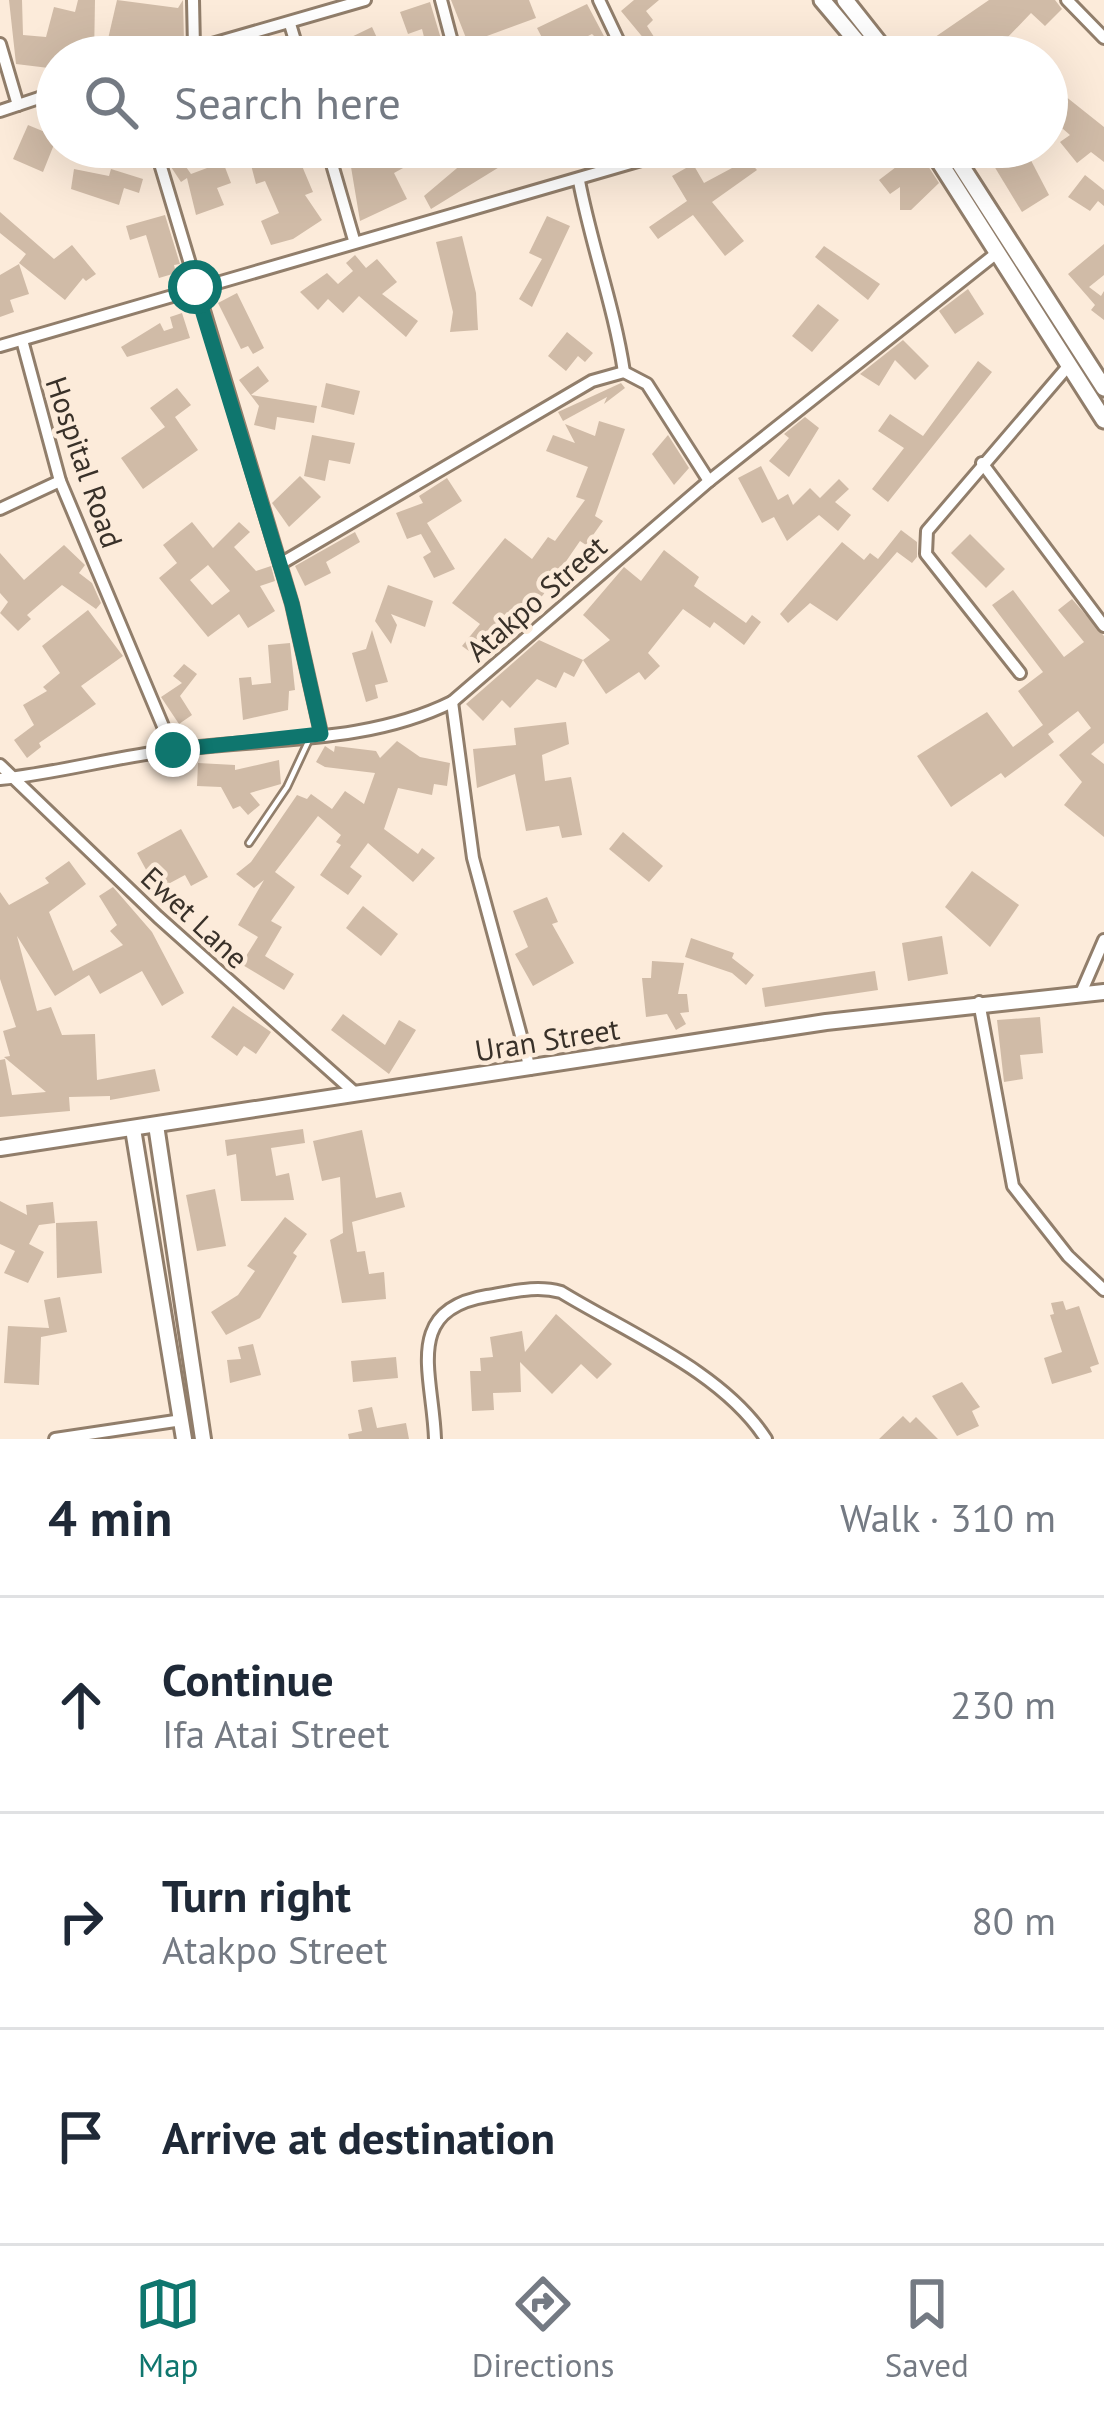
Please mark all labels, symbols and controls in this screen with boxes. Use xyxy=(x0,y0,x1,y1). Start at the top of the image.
search box xyxy=(36,36,1068,168)
icon: search xyxy=(78,69,144,135)
text: Search here xyxy=(174,73,401,131)
route start xyxy=(168,260,222,314)
street label: Hospital Road xyxy=(38,371,132,553)
street label: Atakpo Street xyxy=(458,526,614,670)
route end xyxy=(146,723,200,777)
street label: Ewet Lane xyxy=(133,857,257,977)
street label: Uran Street xyxy=(472,1008,622,1070)
text: 4 min xyxy=(48,1484,172,1550)
text: Walk · 310 m xyxy=(840,1492,1056,1543)
text: Continue xyxy=(162,1650,334,1708)
icon: ahead xyxy=(48,1672,114,1738)
text: 230 m xyxy=(950,1679,1056,1730)
text: Ifa Atai Street xyxy=(162,1708,390,1759)
text: Turn right xyxy=(162,1866,351,1924)
icon: right xyxy=(48,1888,114,1954)
text: 80 m xyxy=(971,1895,1056,1946)
text: Atakpo Street xyxy=(162,1924,388,1975)
icon: arrive xyxy=(48,2104,114,2170)
text: Arrive at destination xyxy=(162,2108,555,2166)
tab: Map xyxy=(135,2271,201,2386)
tab: Directions xyxy=(472,2271,614,2386)
tab: Saved xyxy=(885,2271,969,2386)

